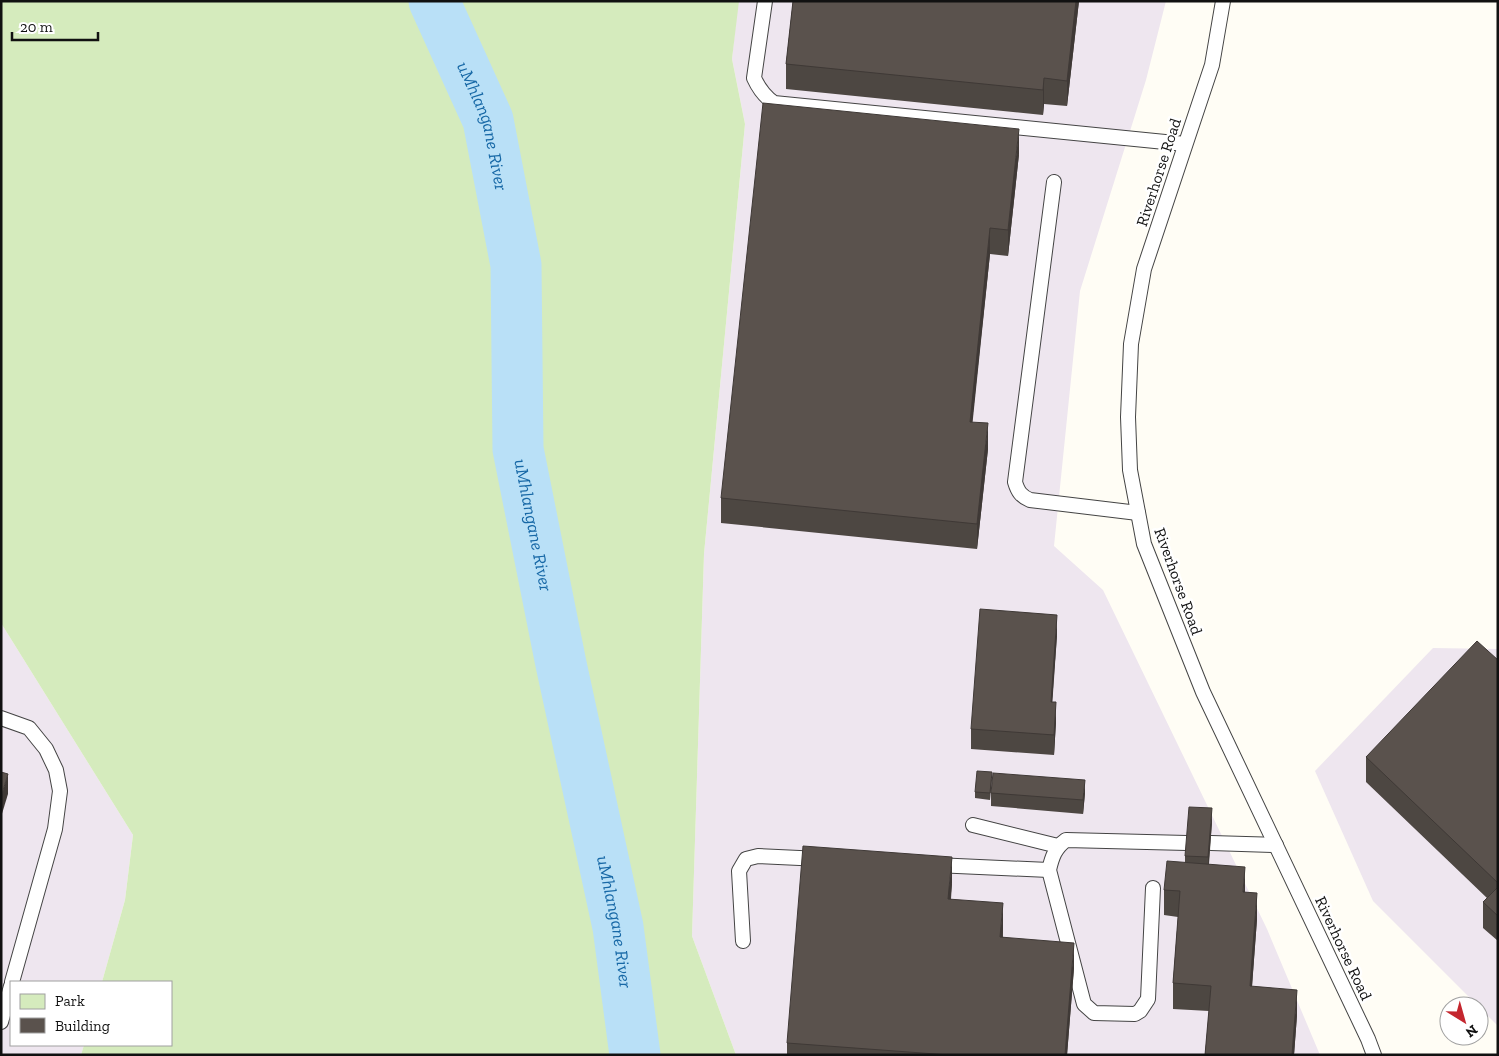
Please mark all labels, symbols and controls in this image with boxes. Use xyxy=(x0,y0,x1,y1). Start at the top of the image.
scale bar xyxy=(12,10,99,42)
text: 20 m xyxy=(20,18,53,36)
water label: uMhlangane River xyxy=(452,58,512,193)
street label: Riverhorse Road xyxy=(1132,115,1185,229)
water label: uMhlangane River xyxy=(509,457,557,594)
street label: Riverhorse Road xyxy=(1150,525,1207,638)
water label: uMhlangane River xyxy=(592,854,637,990)
street label: Riverhorse Road xyxy=(1311,893,1376,1003)
legend xyxy=(10,981,172,1046)
text: Park xyxy=(55,992,85,1010)
north arrow xyxy=(1439,996,1489,1046)
text: Building xyxy=(55,1017,110,1035)
text: N xyxy=(1462,1021,1481,1041)

